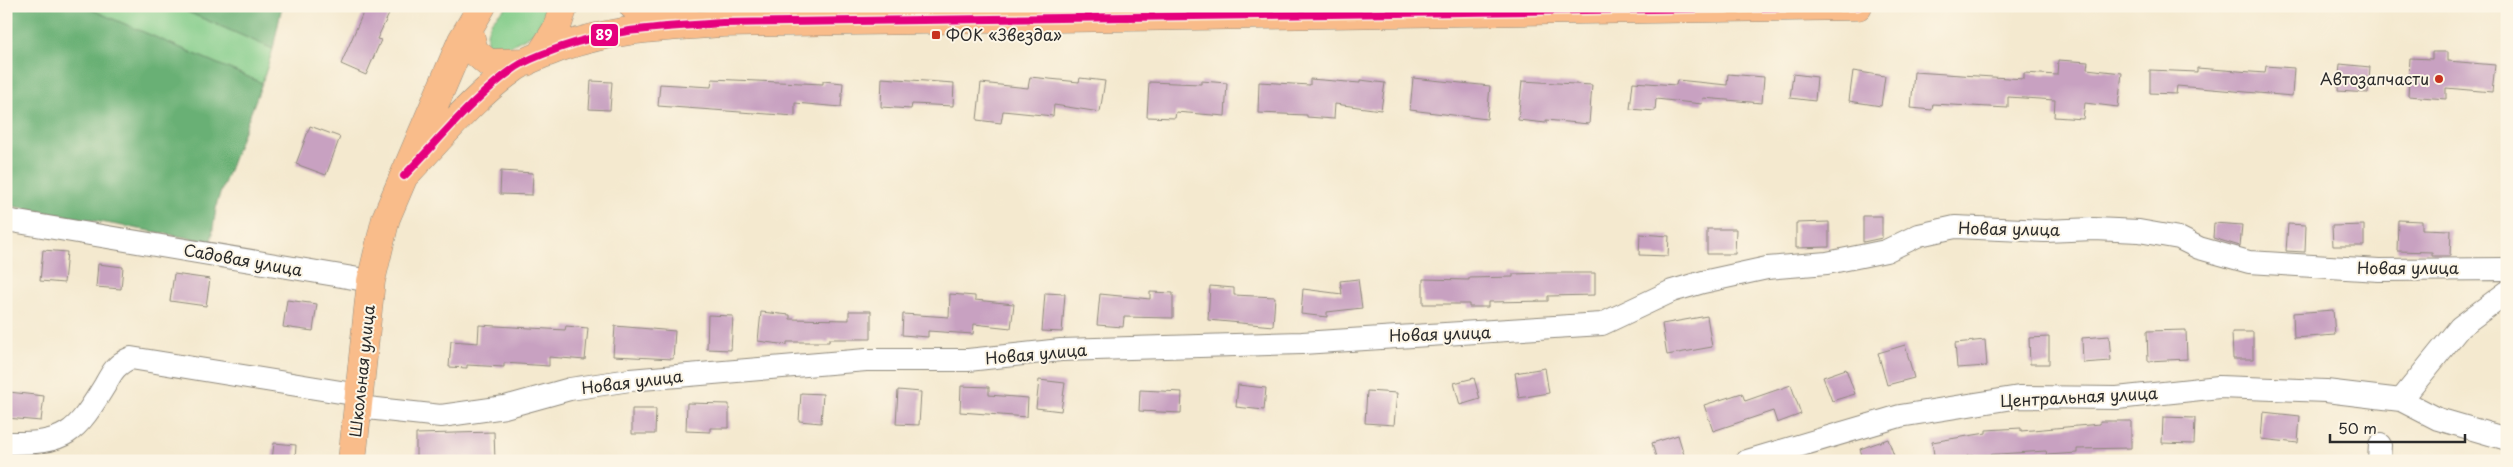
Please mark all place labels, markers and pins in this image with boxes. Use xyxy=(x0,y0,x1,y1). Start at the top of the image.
place label: ФОК «Звезда» xyxy=(946,22,1062,46)
marker: ФОК «Звезда» xyxy=(930,29,942,41)
place label: Автозапчасти xyxy=(2320,66,2429,90)
marker: Автозапчасти xyxy=(2433,73,2445,85)

